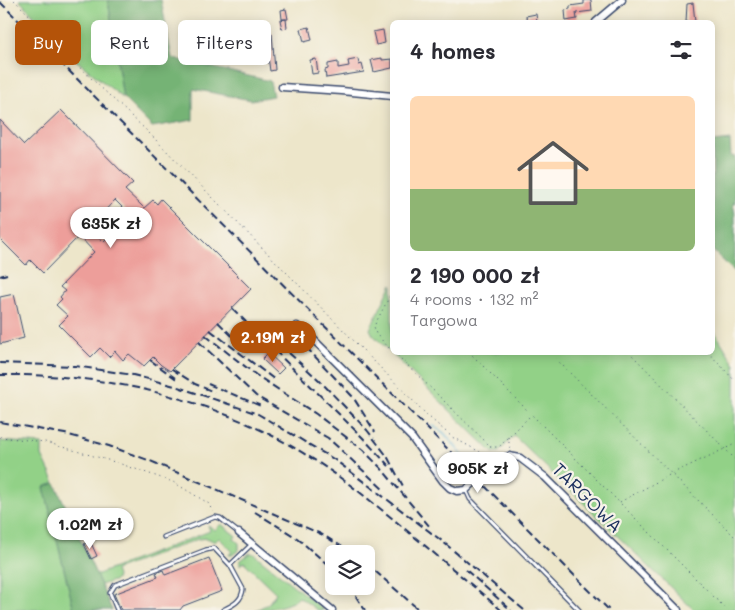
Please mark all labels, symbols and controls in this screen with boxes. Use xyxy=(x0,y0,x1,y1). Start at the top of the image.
chip: Buy xyxy=(15,20,81,65)
chip: Rent xyxy=(91,20,168,65)
chip: Filters xyxy=(178,20,271,65)
icon: filters xyxy=(667,36,695,64)
text: 4 homes xyxy=(410,37,496,64)
icon: home xyxy=(508,128,598,218)
pin: 635K zł xyxy=(65,206,157,249)
text: 635K zł xyxy=(81,212,141,233)
text: 2 190 000 zł xyxy=(410,261,540,288)
text: 4 rooms · 132 m² xyxy=(410,288,539,309)
text: Targowa xyxy=(410,309,478,330)
pin: 2.19M zł xyxy=(221,320,325,363)
text: 2.19M zł xyxy=(241,326,305,347)
pin: 905K zł xyxy=(432,452,524,494)
text: 905K zł xyxy=(448,457,508,478)
street label: TARGOWA xyxy=(547,457,628,538)
pin: 1.02M zł xyxy=(38,508,142,550)
text: 1.02M zł xyxy=(58,513,122,534)
map controls xyxy=(325,545,375,595)
button: layers xyxy=(325,545,375,595)

